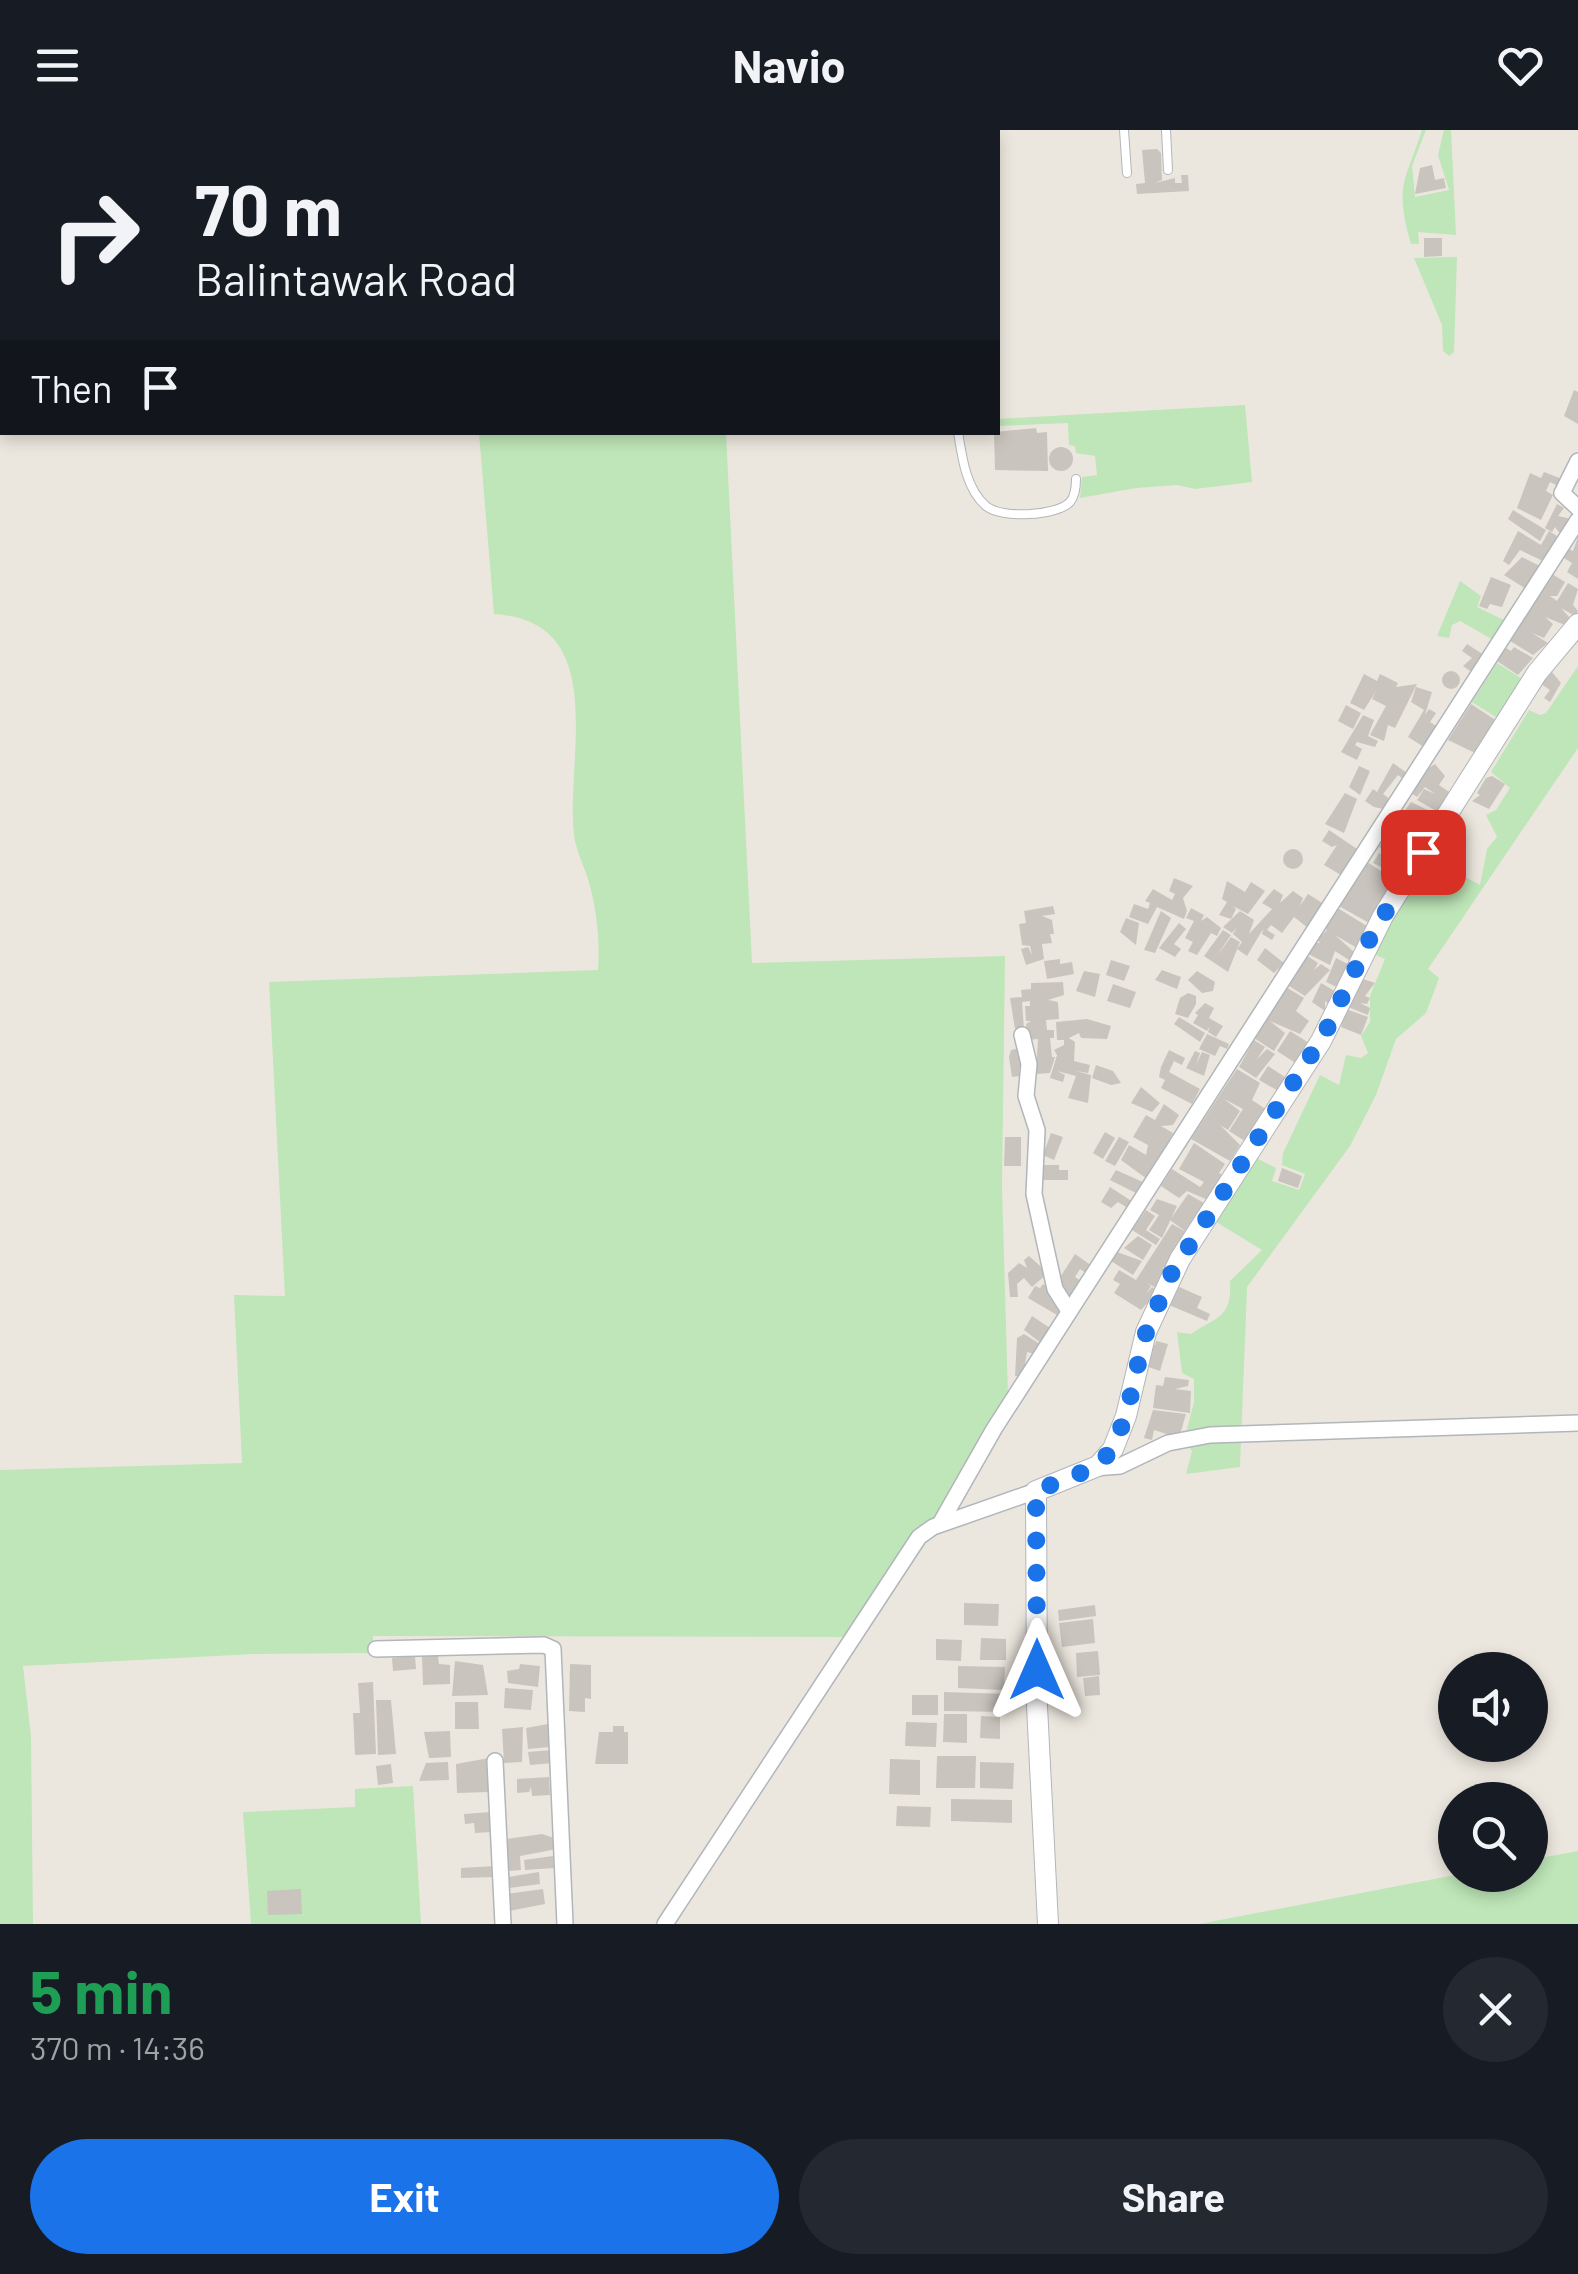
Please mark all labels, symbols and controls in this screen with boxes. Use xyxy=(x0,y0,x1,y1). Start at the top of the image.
icon: menu xyxy=(30,38,85,93)
text: Navio xyxy=(733,38,846,92)
icon: heart xyxy=(1493,38,1548,93)
text: 70 m xyxy=(195,166,342,250)
icon: right xyxy=(30,170,160,300)
text: Balintawak Road xyxy=(195,251,517,305)
icon: arrive xyxy=(133,360,188,415)
text: Then xyxy=(30,365,113,411)
pin xyxy=(1381,810,1466,895)
icon: arrive xyxy=(1396,825,1451,880)
position arrow xyxy=(985,1618,1089,1722)
map controls xyxy=(1438,1652,1548,1892)
button: sound xyxy=(1438,1652,1548,1762)
button: search xyxy=(1438,1782,1548,1892)
text: 5 min xyxy=(30,1954,173,2026)
button: close xyxy=(1443,1957,1548,2062)
text: 370 m · 14:36 xyxy=(30,2028,205,2066)
button: Exit xyxy=(30,2139,779,2254)
button: Share xyxy=(799,2139,1548,2254)

